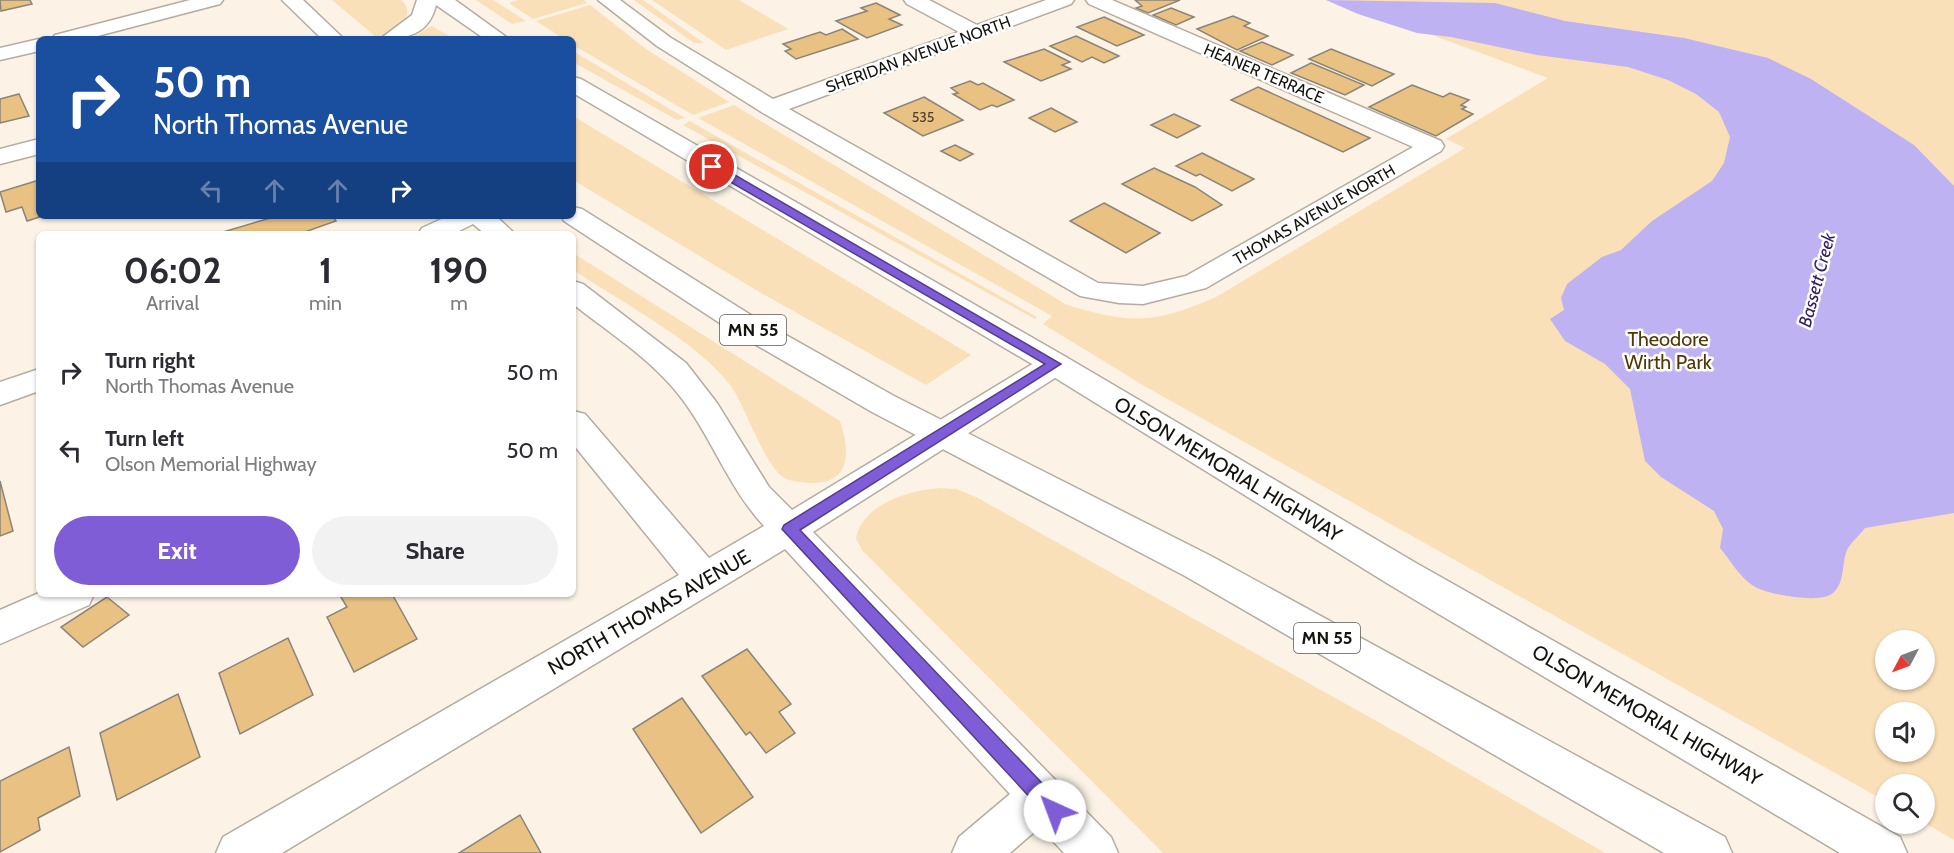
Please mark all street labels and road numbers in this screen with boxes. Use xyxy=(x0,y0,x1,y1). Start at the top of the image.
street label: SHERIDAN AVENUE NORTH xyxy=(823,12,1013,97)
street label: HEANER TERRACE xyxy=(1201,40,1327,107)
street label: THOMAS AVENUE NORTH xyxy=(1230,160,1399,269)
road number: MN 55 xyxy=(720,315,786,345)
street label: OLSON MEMORIAL HIGHWAY xyxy=(1110,391,1347,547)
street label: NORTH THOMAS AVENUE xyxy=(544,544,754,680)
road number: MN 55 xyxy=(1294,623,1360,653)
street label: OLSON MEMORIAL HIGHWAY xyxy=(1528,639,1767,791)

